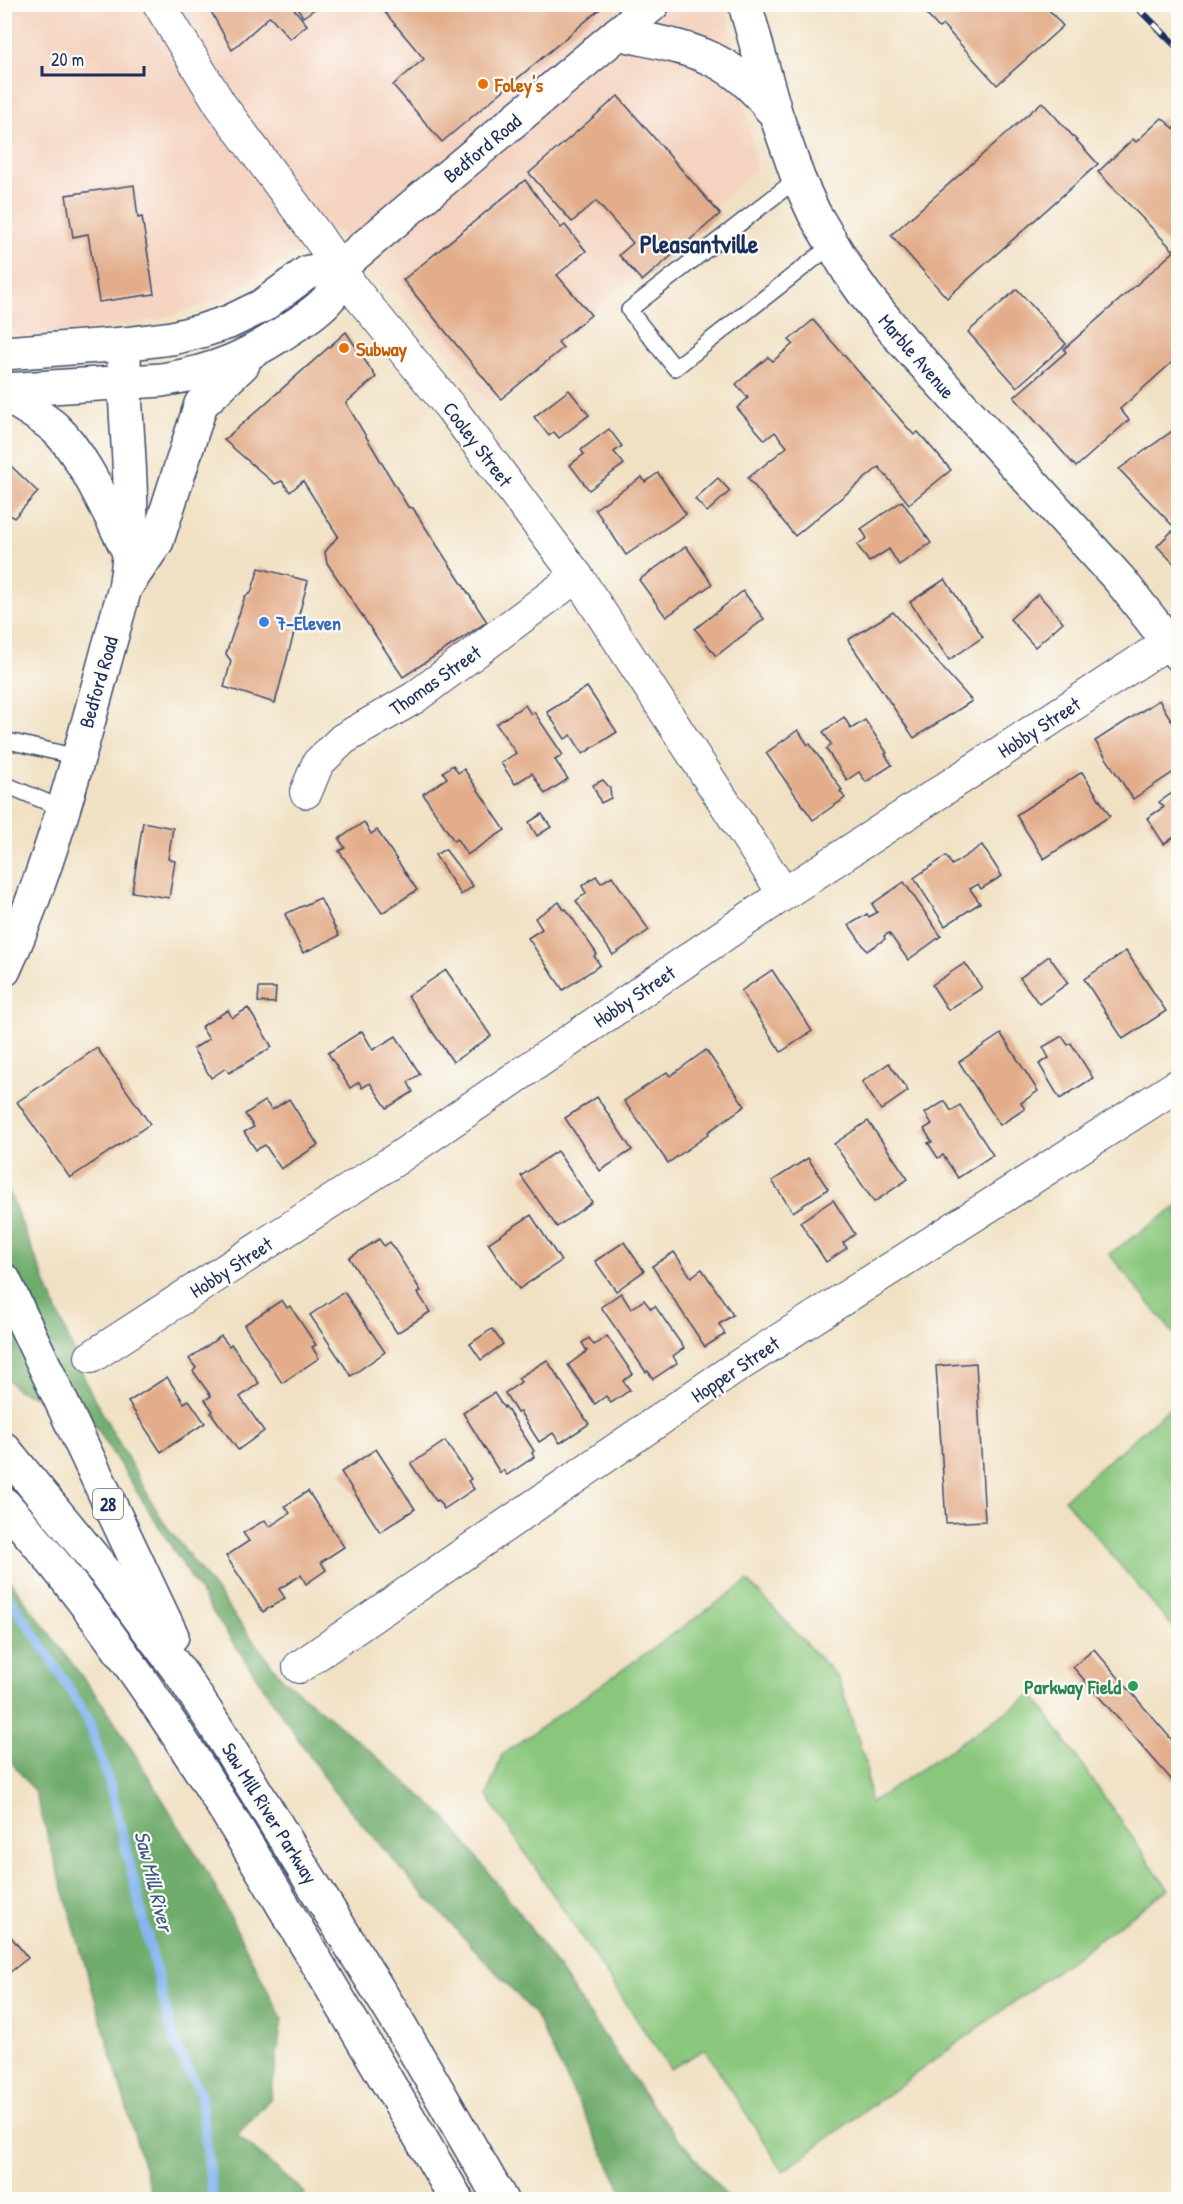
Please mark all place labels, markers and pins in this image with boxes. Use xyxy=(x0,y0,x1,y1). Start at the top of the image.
place label: Foley's xyxy=(494,71,544,99)
marker: Foley's xyxy=(476,77,490,91)
place label: Subway xyxy=(356,335,408,363)
marker: Subway xyxy=(337,341,351,355)
place label: 7-Eleven xyxy=(275,609,341,636)
marker: 7-Eleven xyxy=(257,615,271,629)
place label: Parkway Field xyxy=(1024,1673,1121,1701)
marker: Parkway Field xyxy=(1126,1679,1140,1693)

